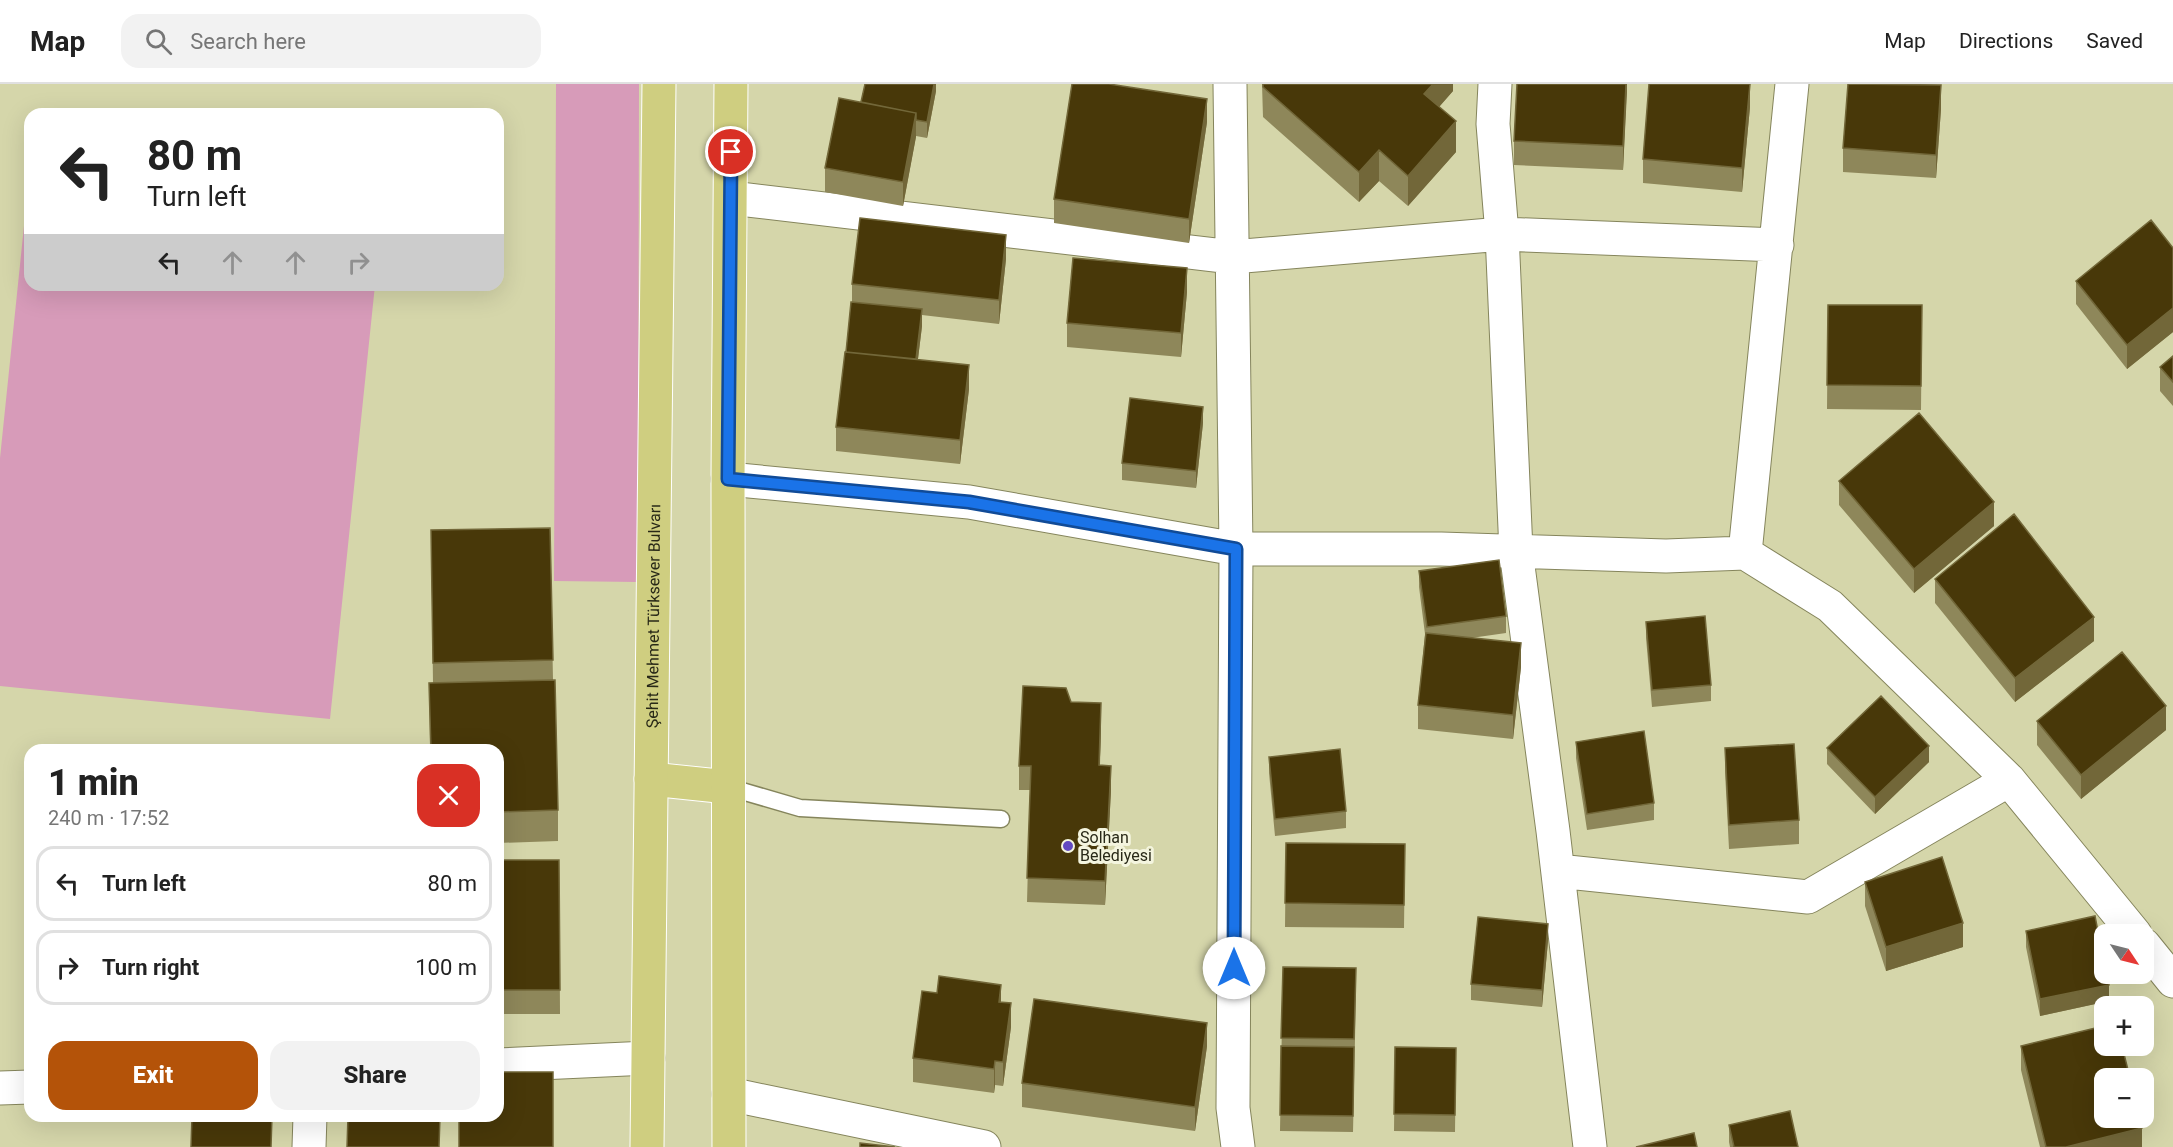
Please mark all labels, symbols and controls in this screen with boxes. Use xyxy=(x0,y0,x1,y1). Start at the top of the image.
search box xyxy=(121,14,541,68)
text: Map xyxy=(30,25,85,58)
icon: search xyxy=(142,25,175,58)
text: Search here xyxy=(190,29,306,54)
text: Map xyxy=(1884,29,1926,53)
text: Directions xyxy=(1959,29,2053,53)
text: Saved xyxy=(2086,29,2143,53)
pin xyxy=(705,126,756,177)
text: 80 m xyxy=(147,131,242,180)
icon: left xyxy=(48,132,126,210)
icon: arrive xyxy=(714,135,747,168)
text: Turn left xyxy=(147,181,247,213)
icon: left xyxy=(153,246,186,279)
icon: ahead xyxy=(216,246,249,279)
icon: ahead xyxy=(279,246,312,279)
icon: right xyxy=(342,246,375,279)
street label: Şehit Mehmet Türksever Bulvarı xyxy=(643,504,664,728)
text: 1 min xyxy=(48,762,139,804)
button: close xyxy=(417,764,480,827)
text: 240 m · 17:52 xyxy=(48,806,169,830)
place label: Solhan Belediyesi xyxy=(1080,828,1152,865)
marker: Solhan Belediyesi xyxy=(1061,839,1075,853)
icon: left xyxy=(51,867,84,900)
text: Turn left xyxy=(102,871,186,896)
text: 80 m xyxy=(428,871,477,896)
north arrow xyxy=(2094,924,2154,984)
map controls xyxy=(2094,924,2154,1128)
position arrow xyxy=(1202,936,1266,1000)
icon: right xyxy=(51,951,84,984)
text: Turn right xyxy=(102,955,199,980)
text: 100 m xyxy=(415,955,477,980)
button: + xyxy=(2094,996,2154,1056)
button: Exit xyxy=(48,1041,258,1110)
button: Share xyxy=(270,1041,480,1110)
button: − xyxy=(2094,1068,2154,1128)

